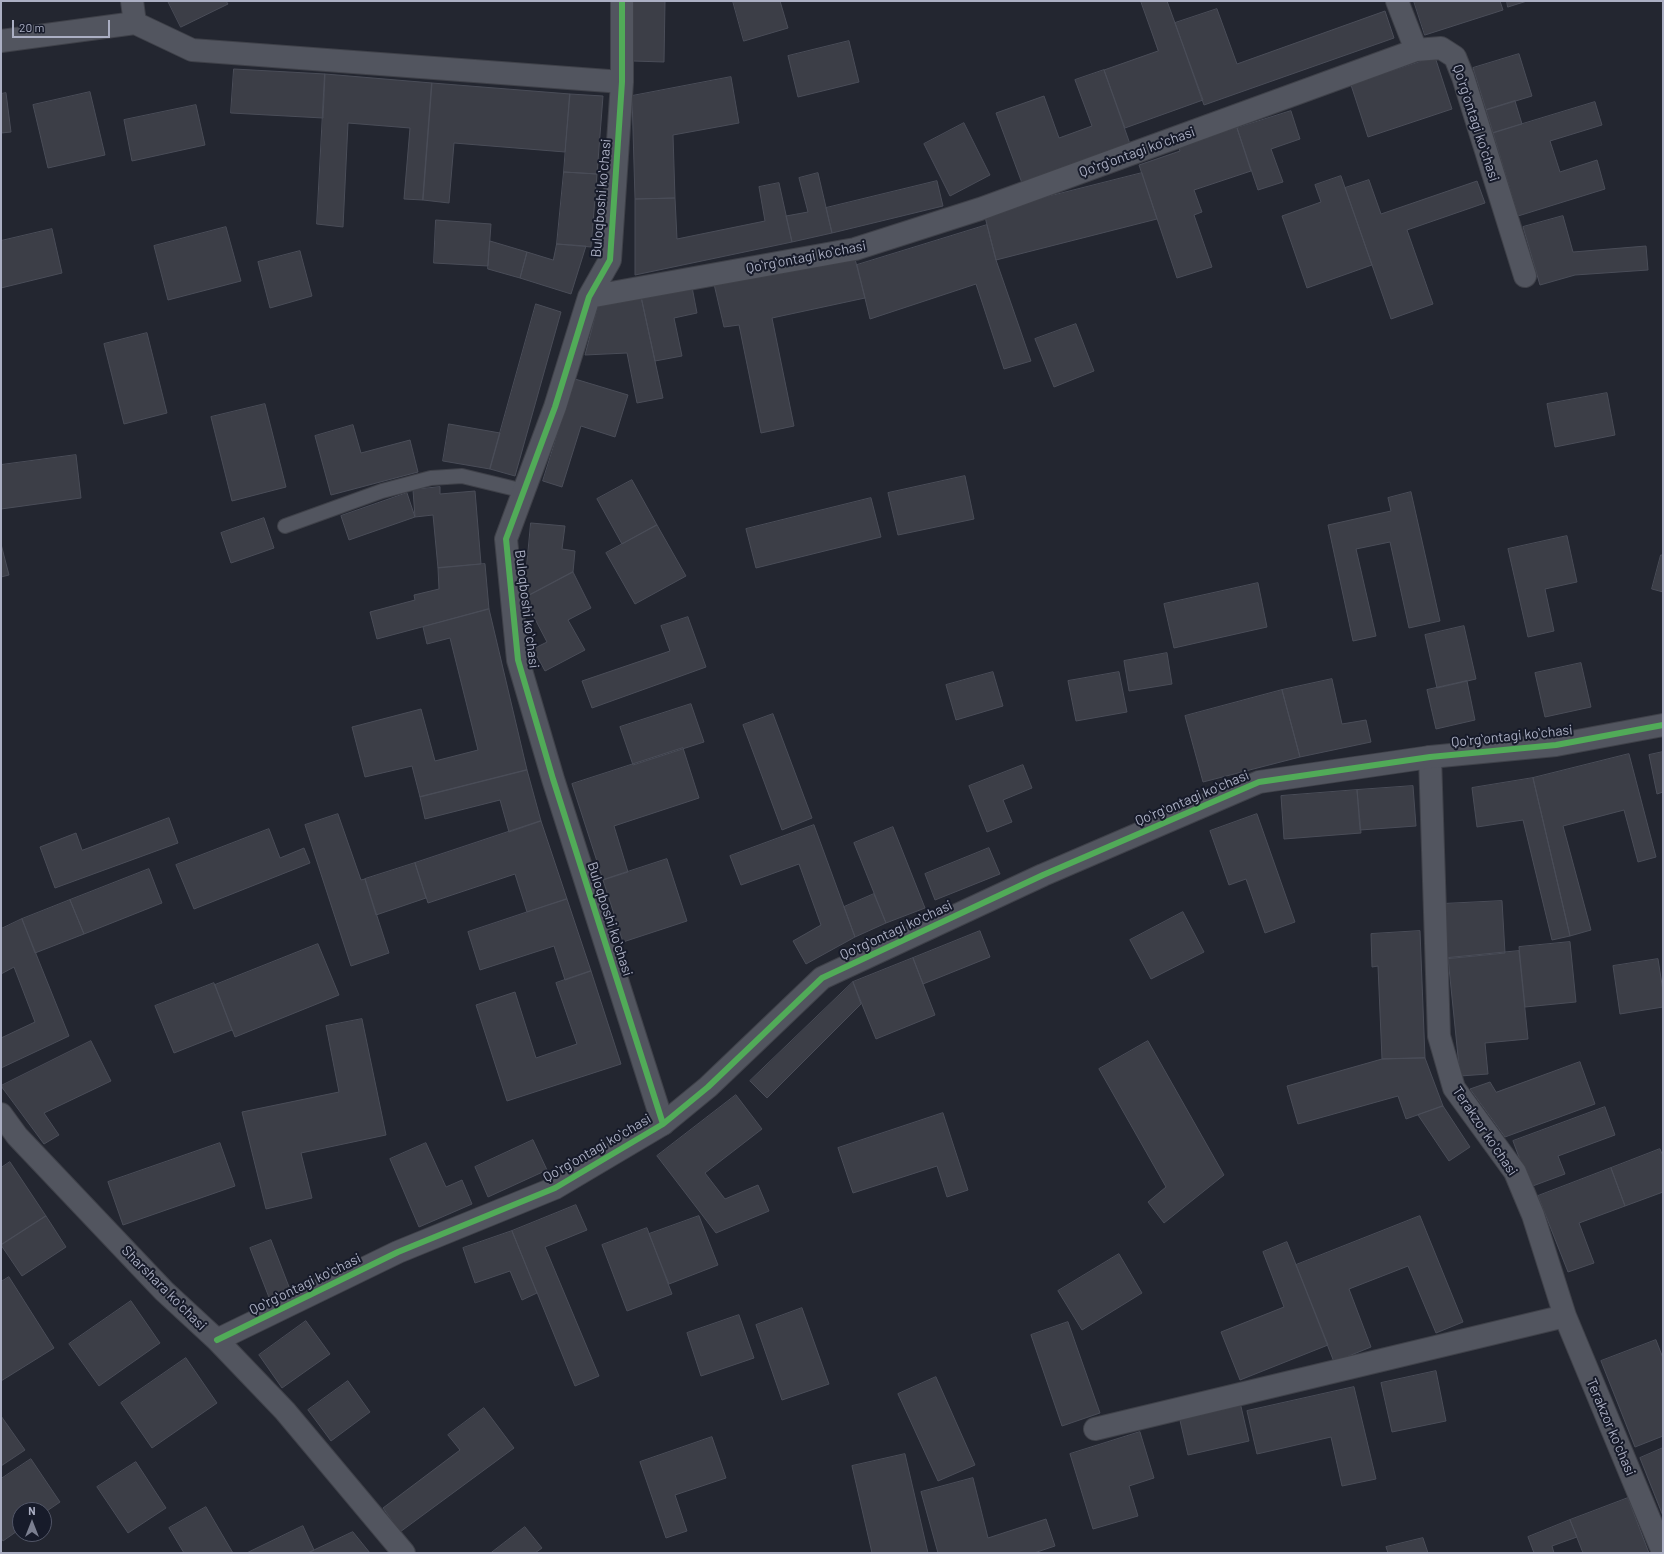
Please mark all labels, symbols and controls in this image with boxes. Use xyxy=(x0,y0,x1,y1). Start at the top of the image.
scale bar xyxy=(14,12,112,38)
text: 20 m xyxy=(19,20,45,34)
street label: Qoʻrgʻontagi koʻchasi xyxy=(1449,62,1503,184)
street label: Qoʻrgʻontagi koʻchasi xyxy=(1077,123,1197,181)
street label: Buloqboshi koʻchasi xyxy=(587,138,615,258)
street label: Qoʻrgʻontagi koʻchasi xyxy=(745,237,867,277)
street label: Buloqboshi koʻchasi xyxy=(511,549,543,669)
street label: Qoʻrgʻontagi koʻchasi xyxy=(1450,721,1574,751)
street label: Qoʻrgʻontagi koʻchasi xyxy=(1133,766,1251,830)
street label: Buloqboshi koʻchasi xyxy=(584,860,636,978)
street label: Qoʻrgʻontagi koʻchasi xyxy=(837,897,955,963)
street label: Terakzor koʻchasi xyxy=(1449,1083,1521,1179)
street label: Qoʻrgʻontagi koʻchasi xyxy=(540,1110,654,1186)
street label: Sharshara koʻchasi xyxy=(118,1242,210,1334)
street label: Qoʻrgʻontagi koʻchasi xyxy=(247,1250,363,1318)
street label: Terakzor koʻchasi xyxy=(1583,1376,1639,1478)
north arrow xyxy=(12,1502,52,1542)
text: N xyxy=(28,1504,36,1517)

